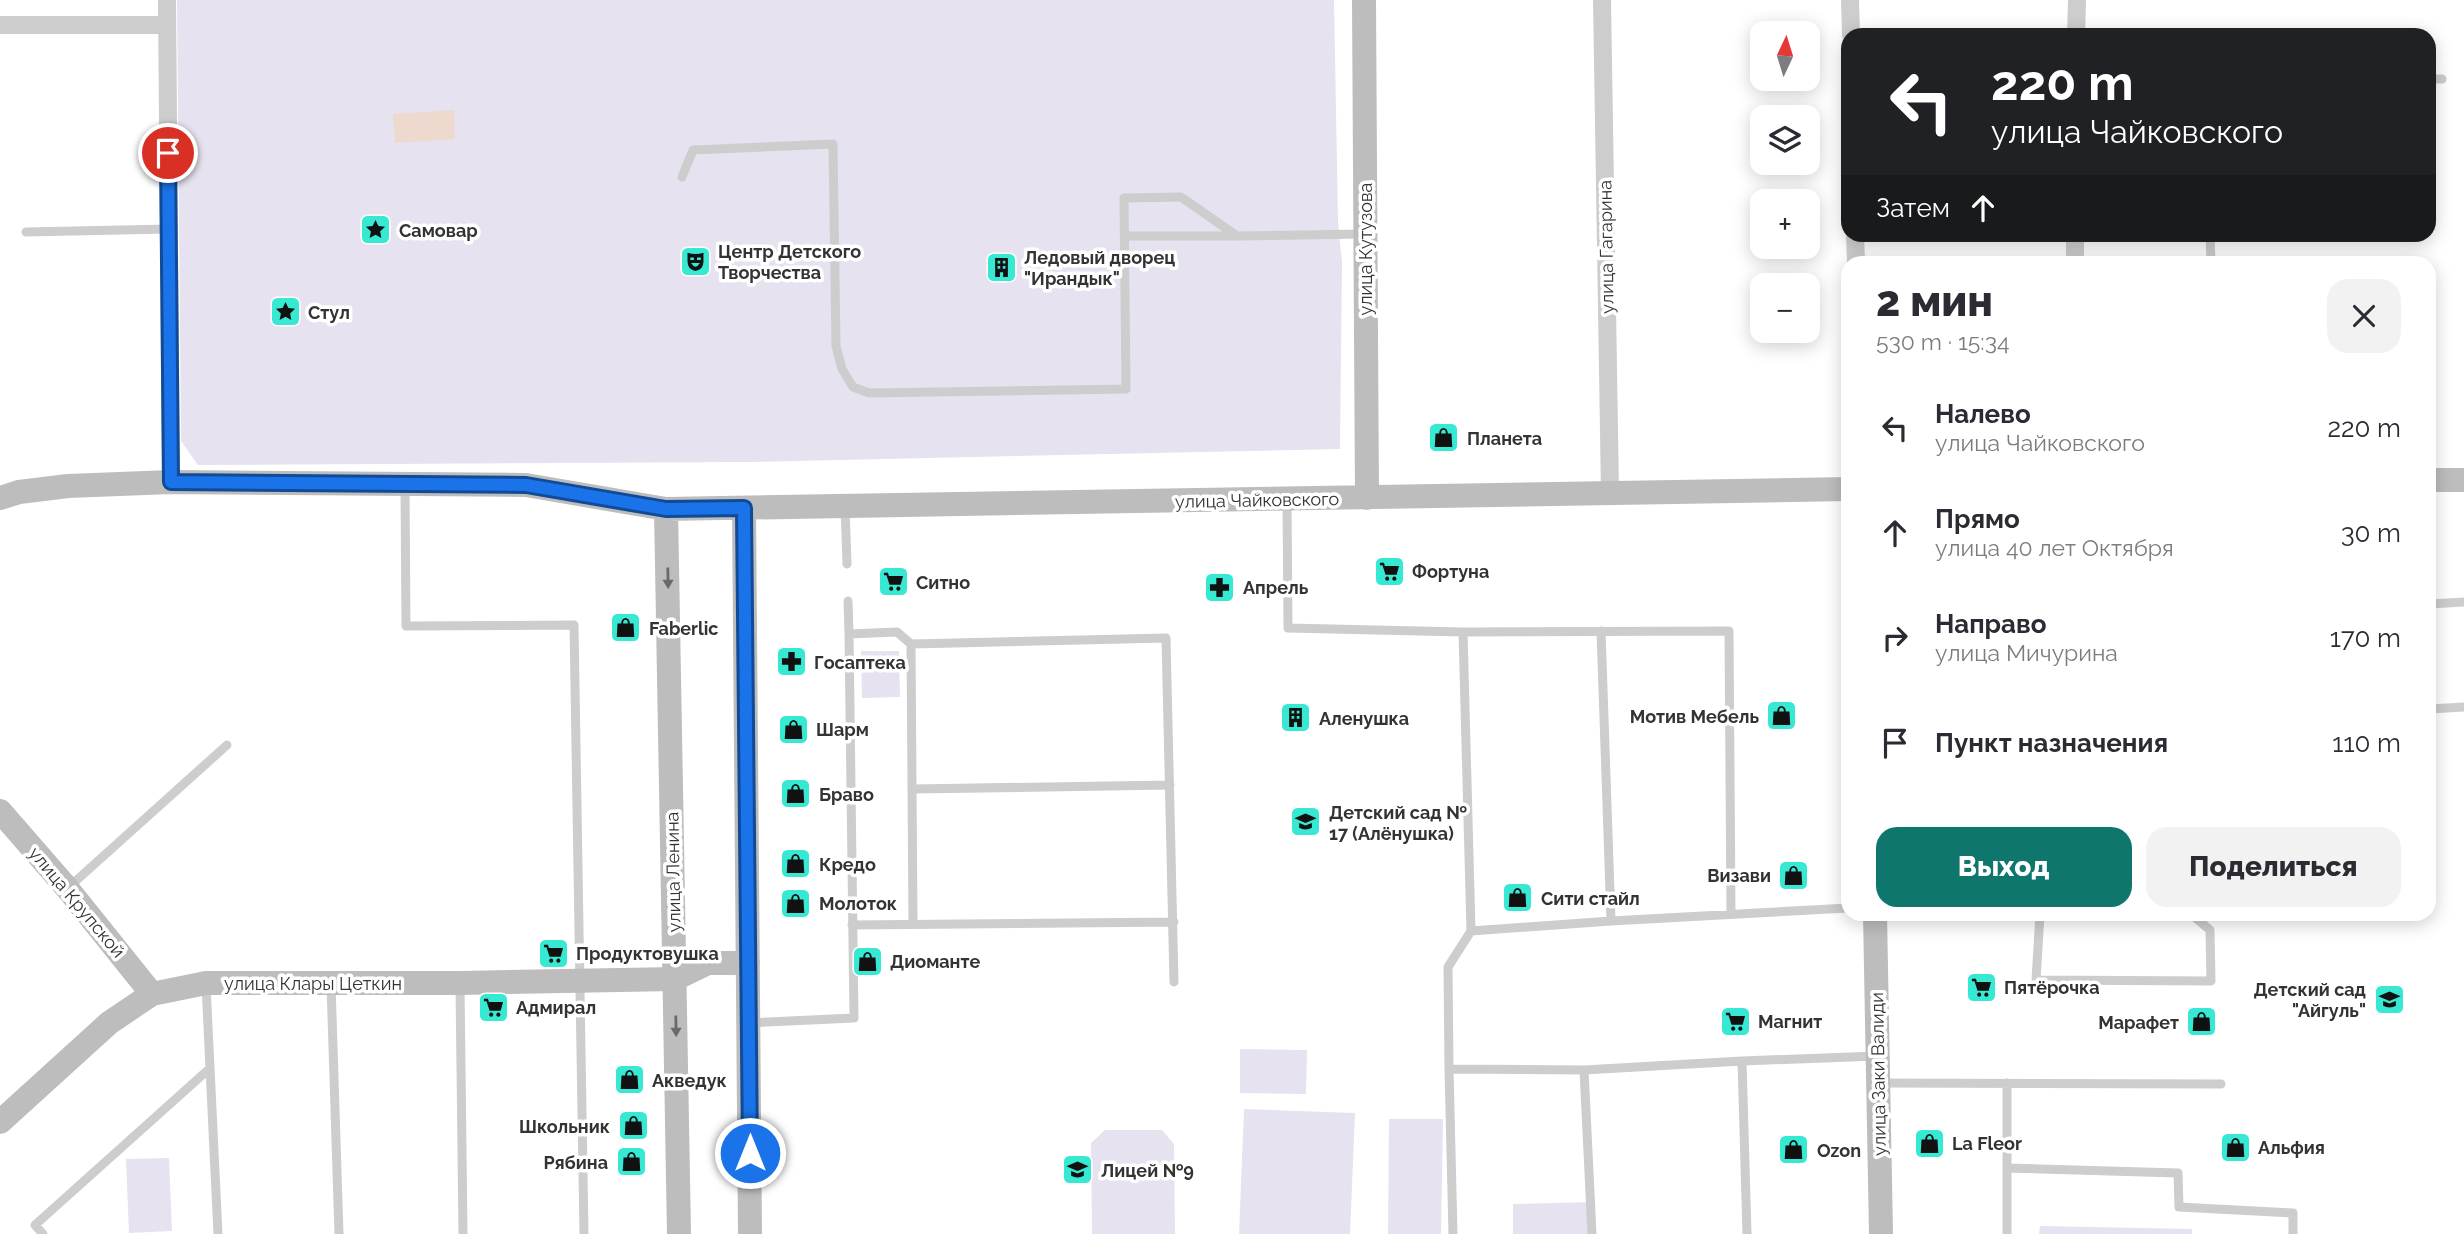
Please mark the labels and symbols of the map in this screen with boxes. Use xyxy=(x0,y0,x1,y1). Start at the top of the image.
north arrow xyxy=(1750,21,1820,91)
pin xyxy=(138,123,198,183)
street label: улица Гагарина xyxy=(1594,180,1618,314)
street label: улица Кутузова xyxy=(1355,183,1376,315)
place icon: Самовар xyxy=(359,213,393,247)
place label: Самовар xyxy=(399,220,478,241)
place label: Центр Детского Творчества xyxy=(718,241,861,283)
theatre icon: Центр Детского Творчества xyxy=(678,244,712,278)
place label: Ледовый дворец "Ирандык" xyxy=(1024,247,1175,289)
building icon: Ледовый дворец "Ирандык" xyxy=(984,250,1018,284)
place icon: Стул xyxy=(268,295,302,329)
place label: Стул xyxy=(308,302,350,323)
shop icon: Планета xyxy=(1427,421,1461,455)
place label: Планета xyxy=(1467,428,1542,449)
street label: улица Чайковского xyxy=(1175,488,1340,512)
supermarket icon: Фортуна xyxy=(1372,554,1406,588)
place label: Фортуна xyxy=(1412,561,1489,582)
supermarket icon: Ситно xyxy=(876,565,910,599)
one-way arrow xyxy=(662,567,673,589)
pharmacy icon: Апрель xyxy=(1203,570,1237,604)
place label: Ситно xyxy=(916,572,970,593)
place label: Апрель xyxy=(1243,577,1309,598)
shop icon: Faberlic xyxy=(609,611,643,645)
place label: Faberlic xyxy=(649,618,719,639)
pharmacy icon: Госаптека xyxy=(774,645,808,679)
place label: Госаптека xyxy=(814,652,906,673)
shop icon: Мотив Мебель xyxy=(1765,699,1799,733)
building icon: Аленушка xyxy=(1279,701,1313,735)
place label: Мотив Мебель xyxy=(1630,706,1759,727)
place label: Аленушка xyxy=(1319,708,1409,729)
shop icon: Шарм xyxy=(776,712,810,746)
place label: Шарм xyxy=(816,719,869,740)
shop icon: Браво xyxy=(779,777,813,811)
place label: Браво xyxy=(819,784,874,805)
place label: Детский сад № 17 (Алёнушка) xyxy=(1329,802,1467,844)
school or university icon: Детский сад № 17 (Алёнушка) xyxy=(1289,805,1323,839)
street label: улица Ленина xyxy=(661,811,685,933)
street label: улица Крупской xyxy=(25,842,129,962)
shop icon: Кредо xyxy=(779,847,813,881)
place label: Кредо xyxy=(819,854,876,875)
shop icon: Визави xyxy=(1777,858,1811,892)
place label: Визави xyxy=(1707,865,1771,886)
shop icon: Сити стайл xyxy=(1501,881,1535,915)
shop icon: Молоток xyxy=(779,886,813,920)
place label: Сити стайл xyxy=(1541,888,1640,909)
place label: Молоток xyxy=(819,893,897,914)
supermarket icon: Продуктовушка xyxy=(536,936,570,970)
place label: Продуктовушка xyxy=(576,943,719,964)
shop icon: Диоманте xyxy=(850,944,884,978)
place label: Диоманте xyxy=(890,951,980,972)
supermarket icon: Пятёрочка xyxy=(1964,970,1998,1004)
street label: улица Клары Цеткин xyxy=(224,973,402,994)
place label: Пятёрочка xyxy=(2004,977,2100,998)
place label: Детский сад "Айгуль" xyxy=(2253,979,2366,1021)
school or university icon: Детский сад "Айгуль" xyxy=(2372,982,2406,1016)
supermarket icon: Адмирал xyxy=(476,990,510,1024)
street label: улица Заки Валиди xyxy=(1866,992,1890,1156)
place label: Адмирал xyxy=(516,997,596,1018)
supermarket icon: Магнит xyxy=(1718,1004,1752,1038)
shop icon: Марафет xyxy=(2185,1005,2219,1039)
place label: Магнит xyxy=(1758,1011,1822,1032)
place label: Марафет xyxy=(2098,1012,2179,1033)
one-way arrow xyxy=(670,1015,681,1037)
shop icon: Акведук xyxy=(612,1063,646,1097)
place label: Акведук xyxy=(652,1070,727,1091)
shop icon: Школьник xyxy=(616,1109,650,1143)
place label: Школьник xyxy=(519,1116,610,1137)
position arrow xyxy=(713,1116,787,1190)
shop icon: La Fleor xyxy=(1912,1126,1946,1160)
shop icon: Альфия xyxy=(2218,1130,2252,1164)
shop icon: Ozon xyxy=(1777,1133,1811,1167)
place label: La Fleor xyxy=(1952,1133,2022,1154)
place label: Альфия xyxy=(2258,1137,2325,1158)
place label: Ozon xyxy=(1817,1140,1861,1161)
shop icon: Рябина xyxy=(614,1145,648,1179)
place label: Рябина xyxy=(543,1152,608,1173)
school or university icon: Лицей №9 xyxy=(1061,1153,1095,1187)
place label: Лицей №9 xyxy=(1101,1160,1194,1181)

